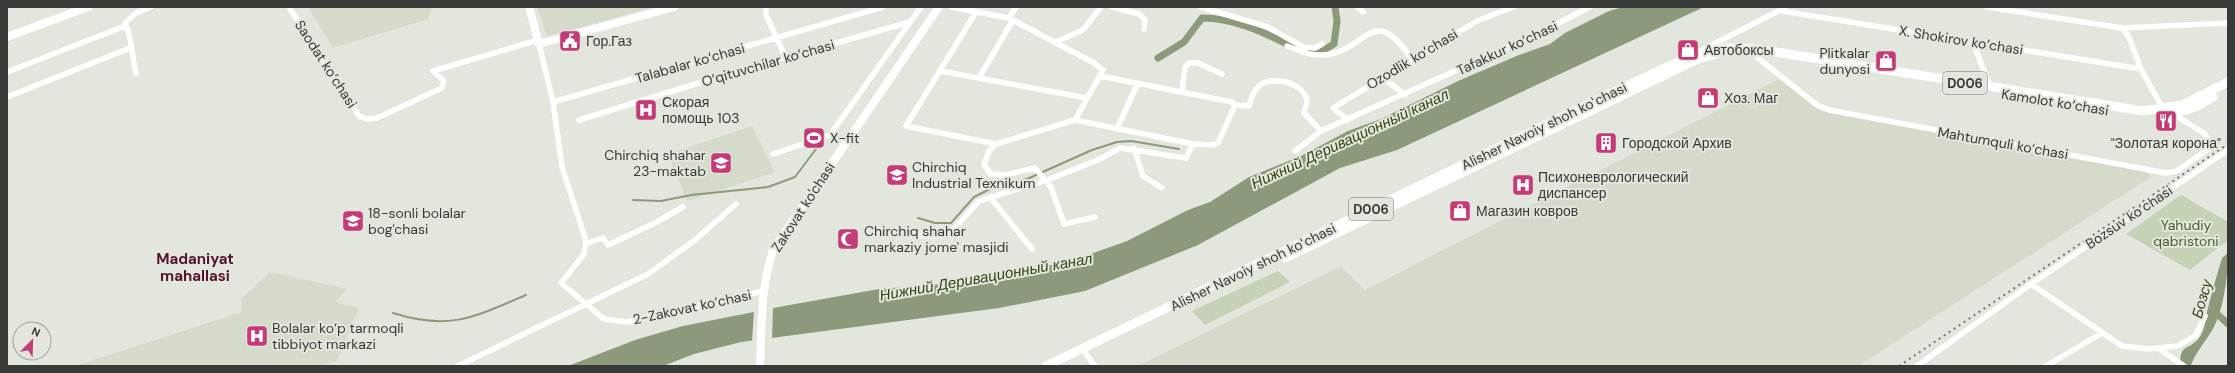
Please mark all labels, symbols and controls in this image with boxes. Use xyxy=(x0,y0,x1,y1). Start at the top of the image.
street label: Saodat ko‘chasi xyxy=(291,17,361,111)
street label: Tafakkur ko‘chasi xyxy=(1454,17,1560,79)
street label: X. Shokirov ko‘chasi xyxy=(1898,21,2024,59)
street label: Ozodlik ko‘chasi xyxy=(1363,25,1461,93)
public building icon: Гор.Газ xyxy=(557,28,583,54)
place label: Гор.Газ xyxy=(586,32,632,50)
street label: O‘qituvchilar ko‘chasi xyxy=(699,35,837,91)
shop icon: Автобоксы xyxy=(1675,37,1701,63)
street label: Talabalar ko‘chasi xyxy=(633,39,747,87)
place label: Автобоксы xyxy=(1704,41,1774,59)
place label: Plitkalar dunyosi xyxy=(1819,44,1870,78)
shop icon: Plitkalar dunyosi xyxy=(1873,48,1899,74)
road number: D006 xyxy=(1943,72,1987,94)
street label: Alisher Navoiy shoh koʻchasi xyxy=(1458,78,1630,174)
water label: Нижний Деривационный канал xyxy=(1248,84,1452,194)
shop icon: Хоз. Маг xyxy=(1695,85,1721,111)
street label: Kamolot ko‘chasi xyxy=(2000,85,2110,119)
place label: Хоз. Маг xyxy=(1724,89,1778,107)
place label: Скорая помощь 103 xyxy=(662,93,740,127)
hospital icon: Скорая помощь 103 xyxy=(633,97,659,123)
restaurant icon: "Золотая корона" xyxy=(2153,108,2179,134)
street label: Mahtumquli ko‘chasi xyxy=(1936,123,2070,163)
sports icon: X-fit xyxy=(801,125,827,151)
place label: X-fit xyxy=(830,129,859,147)
building icon: Городской Архив xyxy=(1593,130,1619,156)
place label: Городской Архив xyxy=(1622,134,1732,152)
place label: "Золотая корона" xyxy=(2111,134,2221,152)
place label: Chirchiq shahar 23-maktab xyxy=(604,146,706,180)
school or university icon: Chirchiq shahar 23-maktab xyxy=(708,150,734,176)
place label: Chirchiq Industrial Texnikum xyxy=(912,158,1035,192)
street label: Zakovat ko'chasi xyxy=(767,159,839,255)
school or university icon: Chirchiq Industrial Texnikum xyxy=(884,162,910,188)
place label: Психоневрологический диспансер xyxy=(1538,168,1689,202)
hospital icon: Психоневрологический диспансер xyxy=(1510,172,1536,198)
street label: Bozsuv ko‘chasi xyxy=(2082,181,2176,253)
road number: D006 xyxy=(1349,198,1393,220)
shop icon: Магазин ковров xyxy=(1447,198,1473,224)
place label: Магазин ковров xyxy=(1476,202,1578,220)
place label: 18-sonli bolalar bog'chasi xyxy=(368,204,466,238)
school or university icon: 18-sonli bolalar bog'chasi xyxy=(340,208,366,234)
park label: Yahudiy qabristoni xyxy=(2153,216,2219,250)
street label: Alisher Navoiy shoh koʻchasi xyxy=(1167,219,1339,315)
place label: Chirchiq shahar markaziy jome' masjidi xyxy=(864,222,1009,256)
mosque icon: Chirchiq shahar markaziy jome' masjidi xyxy=(835,226,861,252)
water label: Нижний Деривационный канал xyxy=(878,248,1095,306)
district label: Madaniyat mahallasi xyxy=(156,249,234,286)
water label: Бозсу xyxy=(2187,276,2217,321)
street label: 2-Zakovat ko‘chasi xyxy=(631,286,753,328)
place label: Bolalar ko‘p tarmoqli tibbiyot markazi xyxy=(272,319,404,353)
north arrow xyxy=(12,321,52,361)
hospital icon: Bolalar ko‘p tarmoqli tibbiyot markazi xyxy=(244,323,270,349)
text: N xyxy=(29,324,42,340)

